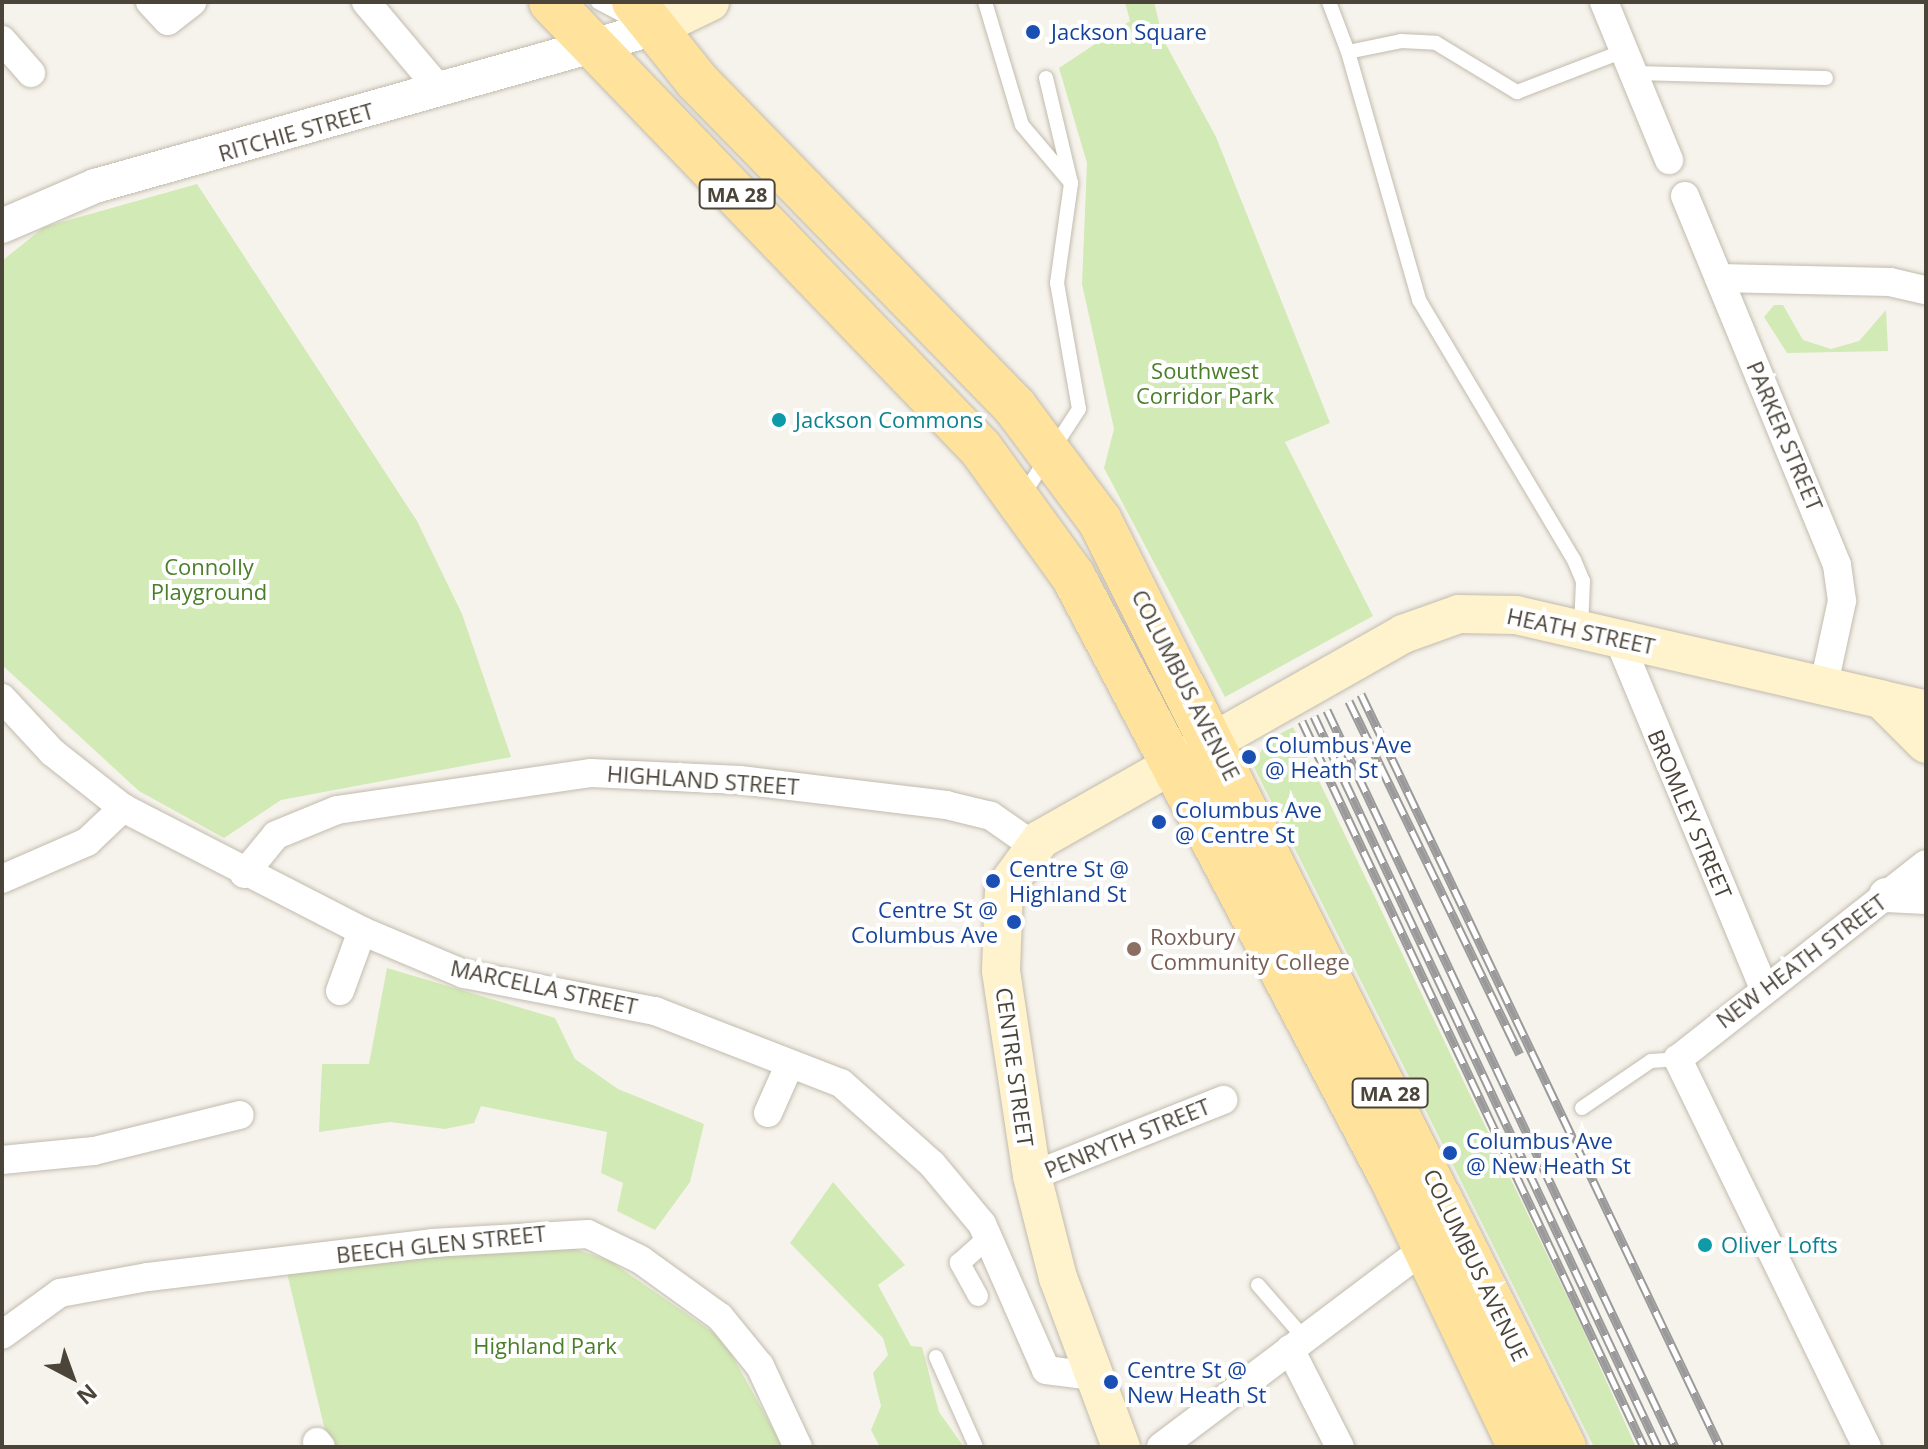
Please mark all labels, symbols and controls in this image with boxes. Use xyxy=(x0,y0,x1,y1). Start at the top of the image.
place label: Jackson Square xyxy=(1051,19,1207,45)
marker: Jackson Square xyxy=(1022,21,1044,43)
street label: RITCHIE STREET xyxy=(215,97,377,167)
road number: MA 28 xyxy=(697,178,777,210)
park label: Southwest Corridor Park xyxy=(1136,357,1274,408)
street label: PARKER STREET xyxy=(1742,357,1828,515)
place label: Jackson Commons xyxy=(795,407,983,433)
marker: Jackson Commons xyxy=(770,411,788,429)
park label: Connolly Playground xyxy=(151,553,267,604)
street label: COLUMBUS AVENUE xyxy=(1126,585,1246,785)
street label: HEATH STREET xyxy=(1505,602,1657,660)
street label: BROMLEY STREET xyxy=(1643,726,1737,902)
place label: Columbus Ave @ Heath St xyxy=(1265,731,1412,782)
marker: Columbus Ave @ Heath St xyxy=(1240,748,1258,766)
street label: HIGHLAND STREET xyxy=(606,760,800,800)
place label: Columbus Ave @ Centre St xyxy=(1175,796,1322,848)
marker: Columbus Ave @ Centre St xyxy=(1150,813,1168,831)
place label: Centre St @ Highland St xyxy=(1009,855,1129,906)
marker: Centre St @ Highland St xyxy=(984,872,1002,890)
street label: NEW HEATH STREET xyxy=(1711,889,1891,1033)
place label: Centre St @ Columbus Ave xyxy=(851,896,998,948)
marker: Centre St @ Columbus Ave xyxy=(1005,913,1023,931)
place label: Roxbury Community College xyxy=(1150,923,1350,974)
marker: Roxbury Community College xyxy=(1125,940,1143,958)
street label: MARCELLA STREET xyxy=(448,954,640,1020)
street label: CENTRE STREET xyxy=(991,986,1039,1148)
road number: MA 28 xyxy=(1350,1077,1430,1109)
street label: PENRYTH STREET xyxy=(1040,1093,1214,1183)
place label: Columbus Ave @ New Heath St xyxy=(1466,1127,1631,1178)
marker: Columbus Ave @ New Heath St xyxy=(1441,1144,1459,1162)
street label: COLUMBUS AVENUE xyxy=(1418,1165,1534,1365)
street label: BEECH GLEN STREET xyxy=(335,1220,547,1268)
place label: Oliver Lofts xyxy=(1721,1232,1838,1258)
marker: Oliver Lofts xyxy=(1696,1236,1714,1254)
park label: Highland Park xyxy=(473,1333,617,1359)
north arrow xyxy=(32,1337,112,1417)
place label: Centre St @ New Heath St xyxy=(1127,1356,1266,1408)
marker: Centre St @ New Heath St xyxy=(1102,1373,1120,1391)
text: N xyxy=(71,1378,104,1412)

